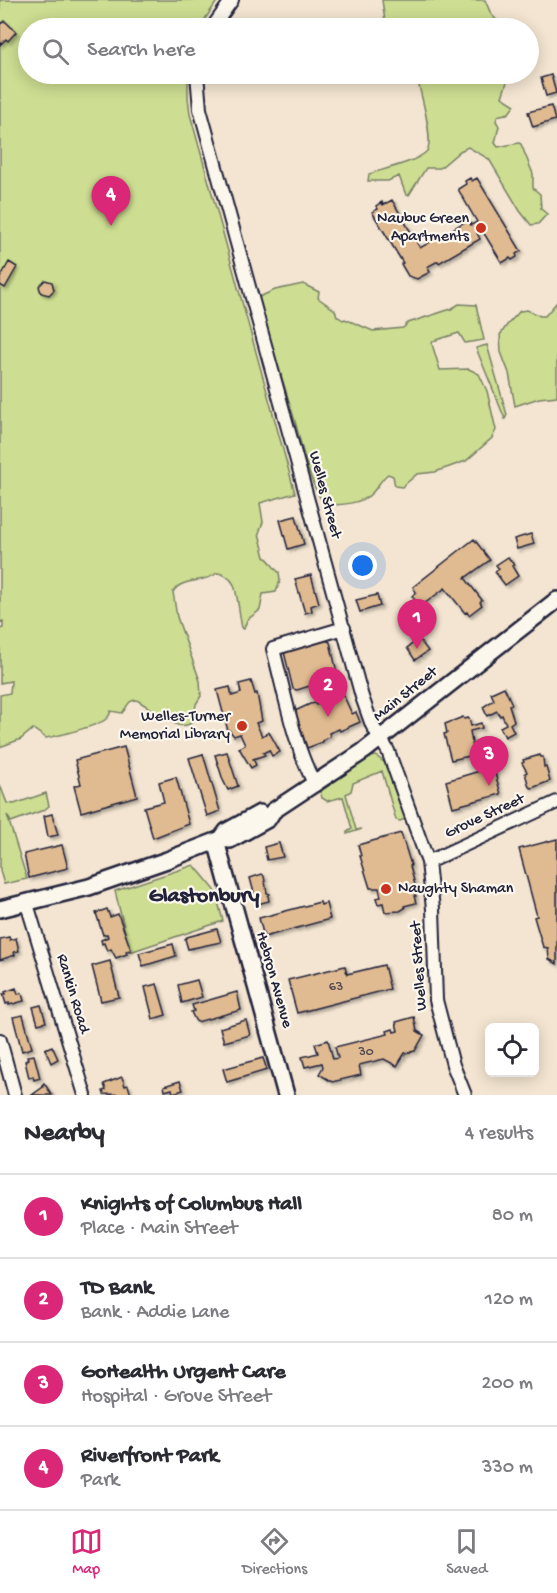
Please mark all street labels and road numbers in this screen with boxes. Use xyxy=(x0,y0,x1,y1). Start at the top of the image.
street label: Welles Street xyxy=(303,449,345,542)
street label: Main Street xyxy=(370,662,443,727)
street label: Grove Street xyxy=(442,790,529,844)
street label: Welles Street xyxy=(407,919,433,1011)
street label: Hebron Avenue xyxy=(250,930,296,1031)
street label: Rankin Road xyxy=(51,952,94,1037)

